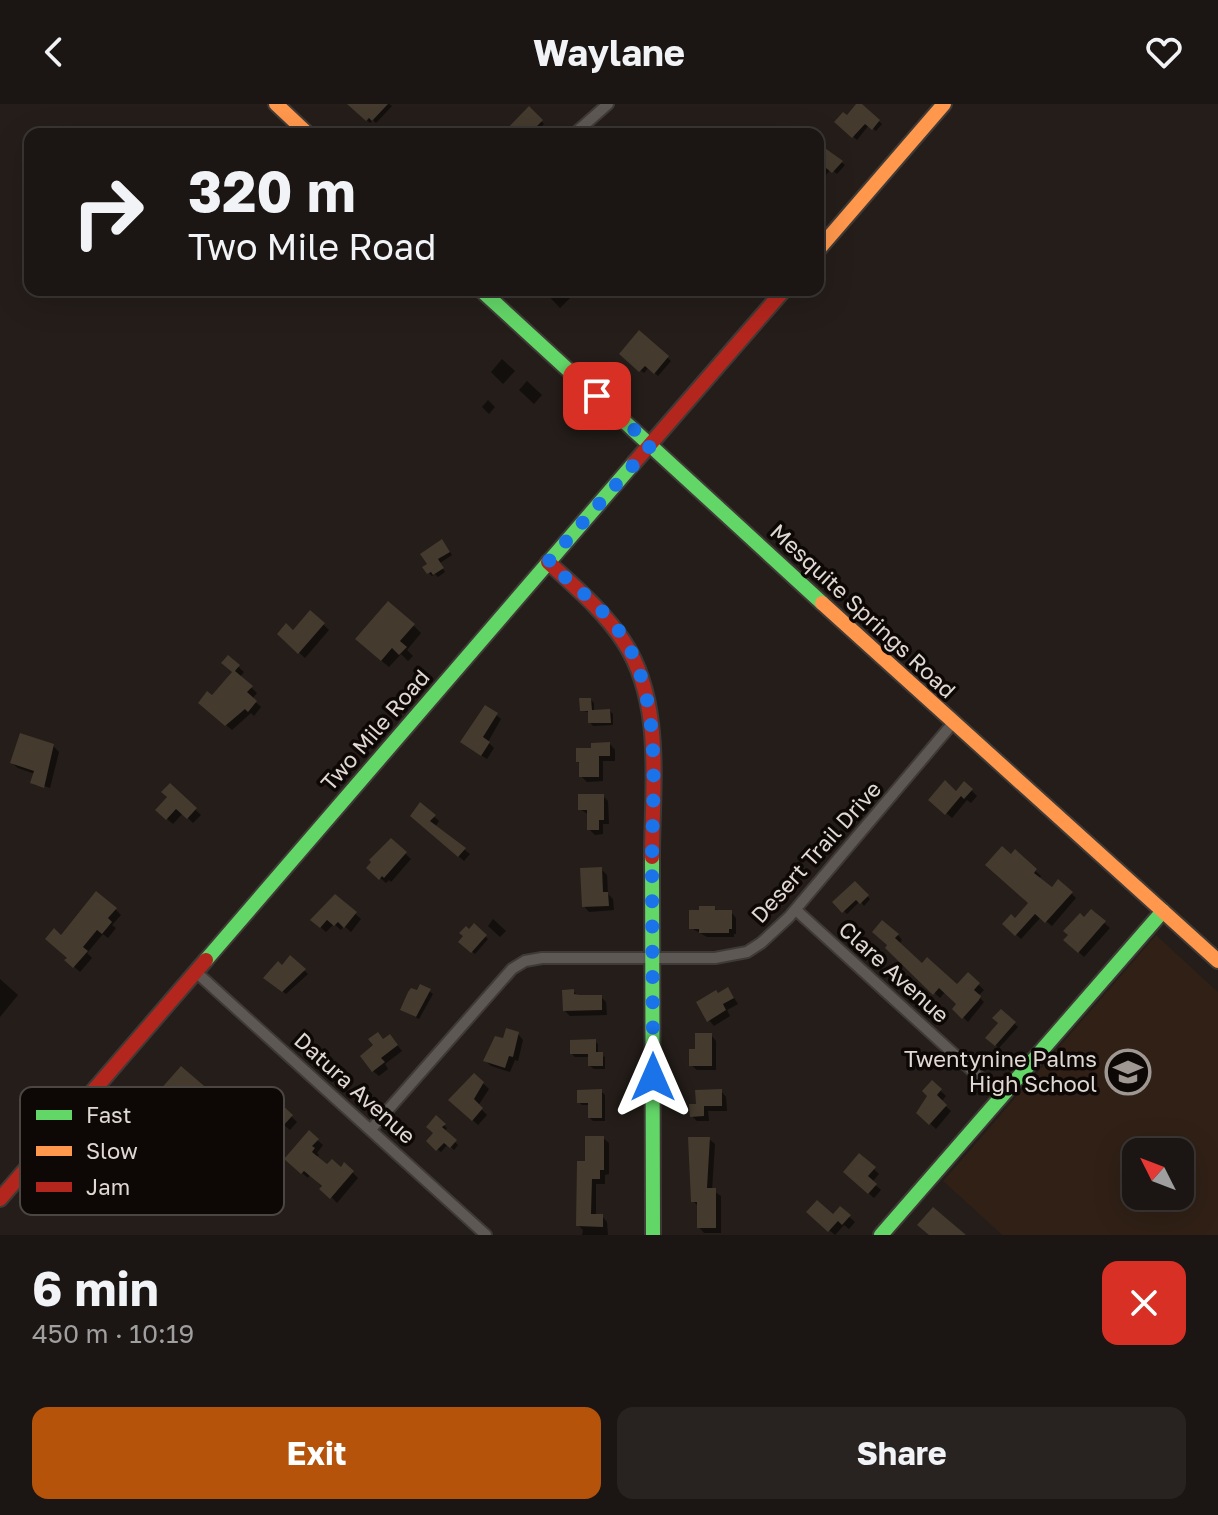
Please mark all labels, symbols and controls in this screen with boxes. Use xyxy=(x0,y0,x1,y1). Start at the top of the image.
icon: back xyxy=(32,30,76,74)
icon: heart xyxy=(1142,30,1186,74)
text: Waylane xyxy=(533,31,685,74)
text: 320 m xyxy=(188,157,356,224)
icon: right xyxy=(56,160,160,264)
text: Two Mile Road xyxy=(188,225,436,268)
pin xyxy=(563,362,631,430)
icon: arrive xyxy=(575,374,619,418)
street label: Mesquite Springs Road xyxy=(765,518,962,703)
street label: Two Mile Road xyxy=(315,664,435,796)
street label: Desert Trail Drive xyxy=(745,775,886,928)
street label: Clare Avenue xyxy=(834,915,955,1028)
street label: Datura Avenue xyxy=(289,1026,421,1149)
position arrow xyxy=(611,1035,695,1119)
place label: Twentynine Palms High School xyxy=(904,1045,1097,1097)
school or university icon: Twentynine Palms High School xyxy=(1104,1048,1152,1096)
legend xyxy=(20,1087,284,1215)
text: Fast xyxy=(86,1101,132,1128)
text: Slow xyxy=(86,1137,138,1164)
north arrow xyxy=(1122,1138,1194,1210)
map controls xyxy=(1122,1138,1194,1210)
text: Jam xyxy=(86,1173,130,1200)
text: 6 min xyxy=(32,1259,159,1317)
button: close xyxy=(1102,1261,1186,1345)
text: 450 m · 10:19 xyxy=(32,1318,194,1349)
button: Exit xyxy=(32,1407,601,1499)
button: Share xyxy=(617,1407,1186,1499)

